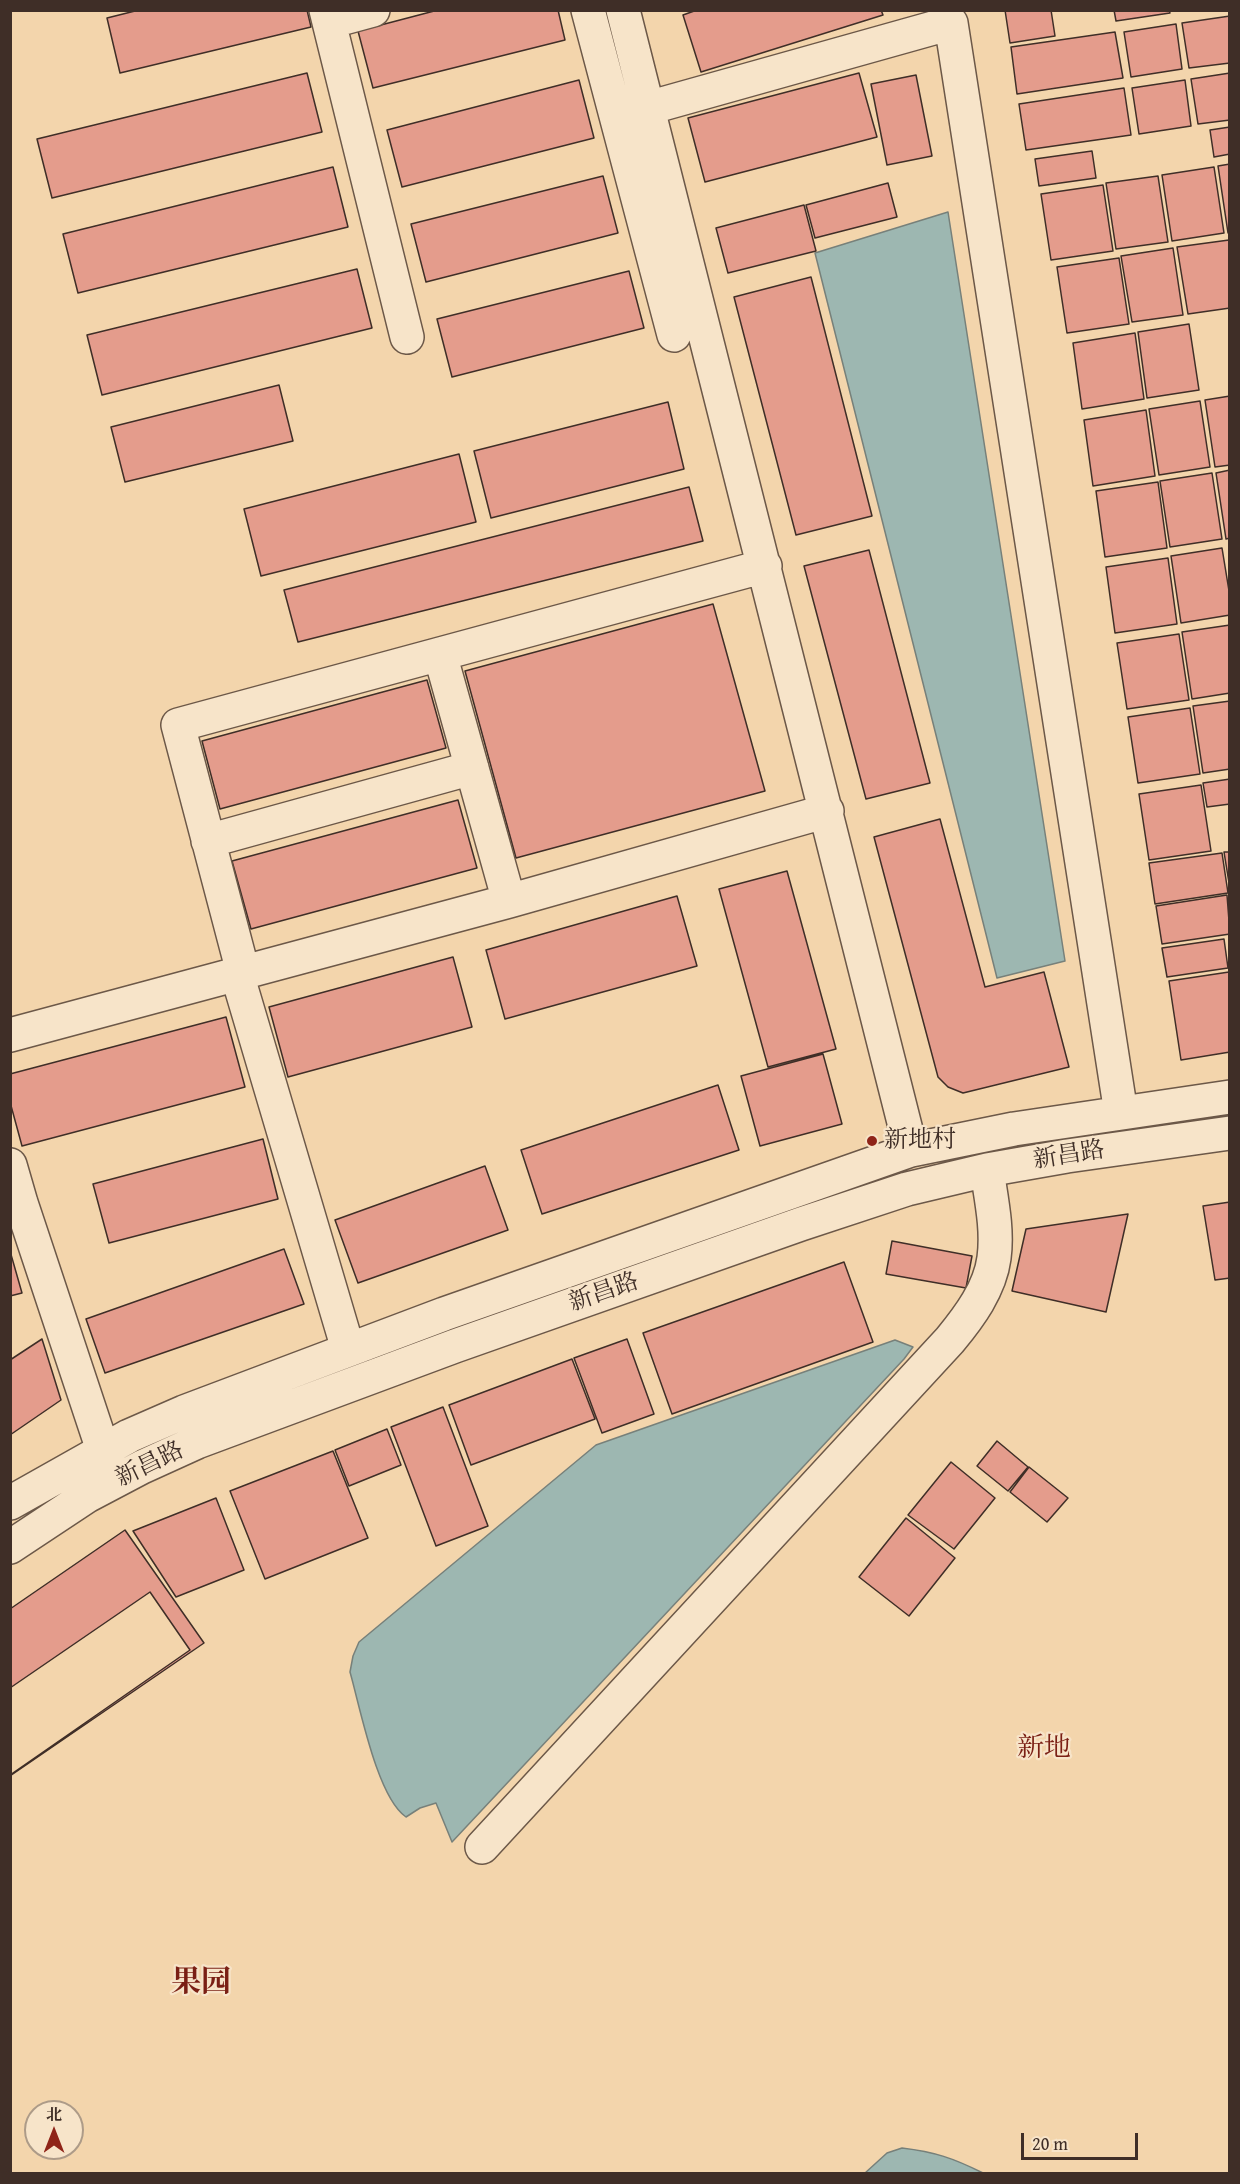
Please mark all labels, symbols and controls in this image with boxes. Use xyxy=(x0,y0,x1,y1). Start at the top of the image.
place label: 新地村 xyxy=(884,1127,956,1155)
marker: 新地村 xyxy=(865,1134,879,1148)
street label: 新昌路 xyxy=(1031,1136,1107,1176)
street label: 新昌路 xyxy=(565,1268,643,1318)
street label: 新昌路 xyxy=(111,1436,189,1494)
district label: 新地 xyxy=(1017,1733,1071,1765)
district label: 果园 xyxy=(171,1965,231,2001)
north arrow xyxy=(24,2100,84,2160)
text: 北 xyxy=(46,2102,62,2126)
scale bar xyxy=(1024,2121,1141,2159)
text: 20 m xyxy=(1032,2130,1068,2157)

